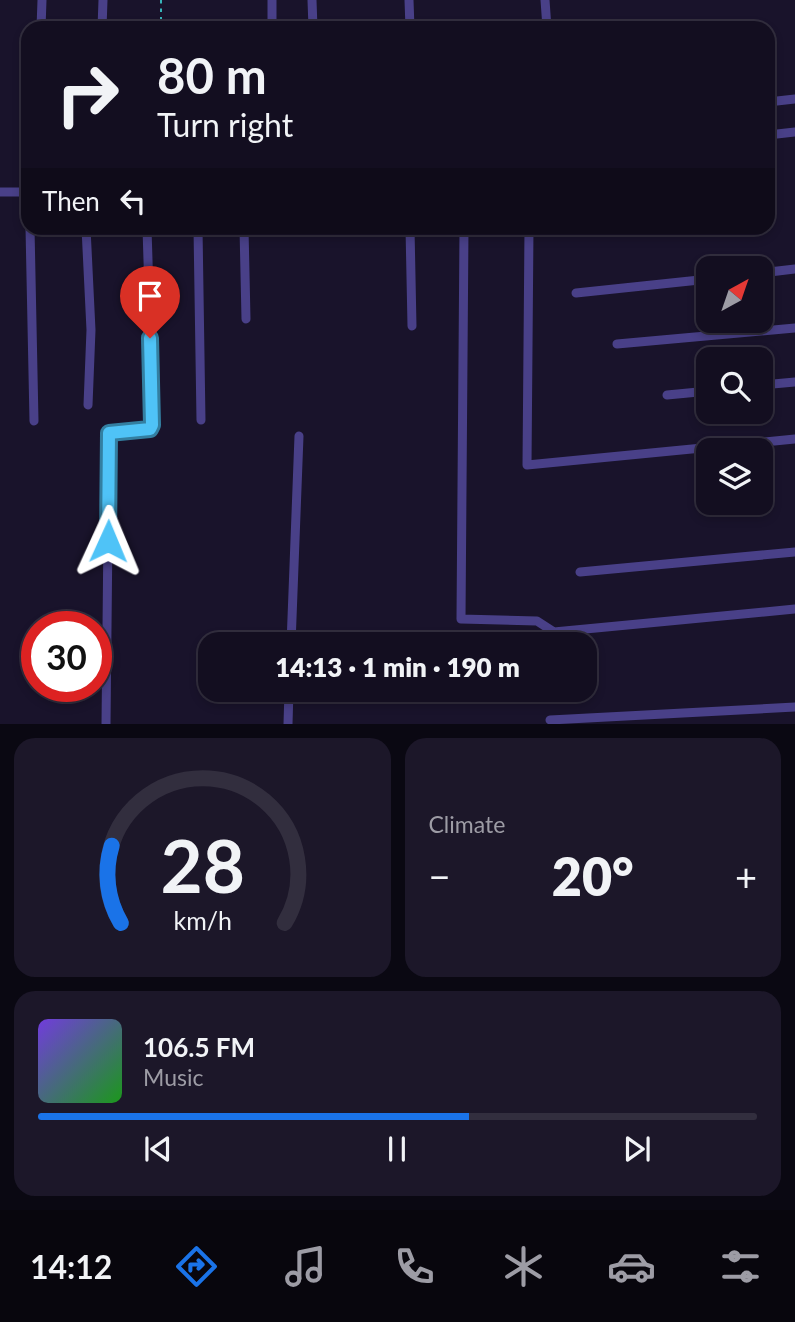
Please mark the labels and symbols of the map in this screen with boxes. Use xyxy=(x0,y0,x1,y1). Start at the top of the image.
north arrow xyxy=(696,256,774,332)
pin xyxy=(120,266,180,338)
position arrow xyxy=(71,504,145,578)
speed limit sign: 30 xyxy=(21,611,112,702)

